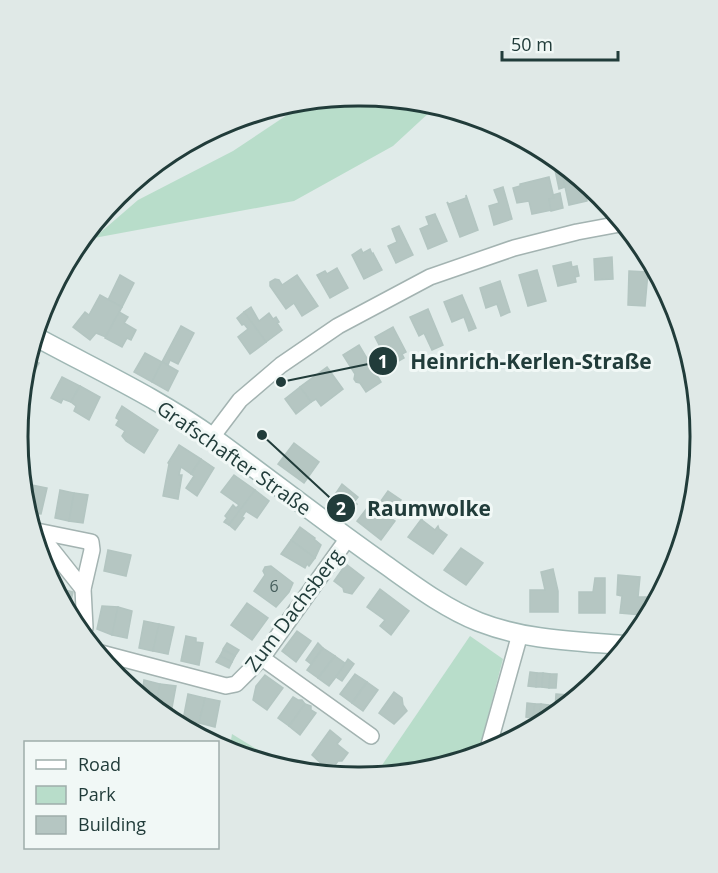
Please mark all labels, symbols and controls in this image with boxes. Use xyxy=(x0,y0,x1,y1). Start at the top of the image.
scale bar xyxy=(502,24,618,62)
text: 50 m xyxy=(511,32,553,56)
callout: Heinrich-Kerlen-Straße xyxy=(368,342,664,381)
text: Heinrich-Kerlen-Straße xyxy=(410,347,652,375)
text: 1 xyxy=(378,349,388,373)
street label: Grafschafter Straße xyxy=(152,394,317,521)
callout: Raumwolke xyxy=(326,489,503,528)
text: Raumwolke xyxy=(367,494,491,522)
text: 2 xyxy=(336,496,346,520)
street label: Zum Dachsberg xyxy=(239,543,349,676)
house number: 6 xyxy=(269,575,279,597)
legend xyxy=(24,741,219,849)
text: Road xyxy=(78,752,121,776)
text: Park xyxy=(78,782,116,806)
text: Building xyxy=(78,812,146,836)

